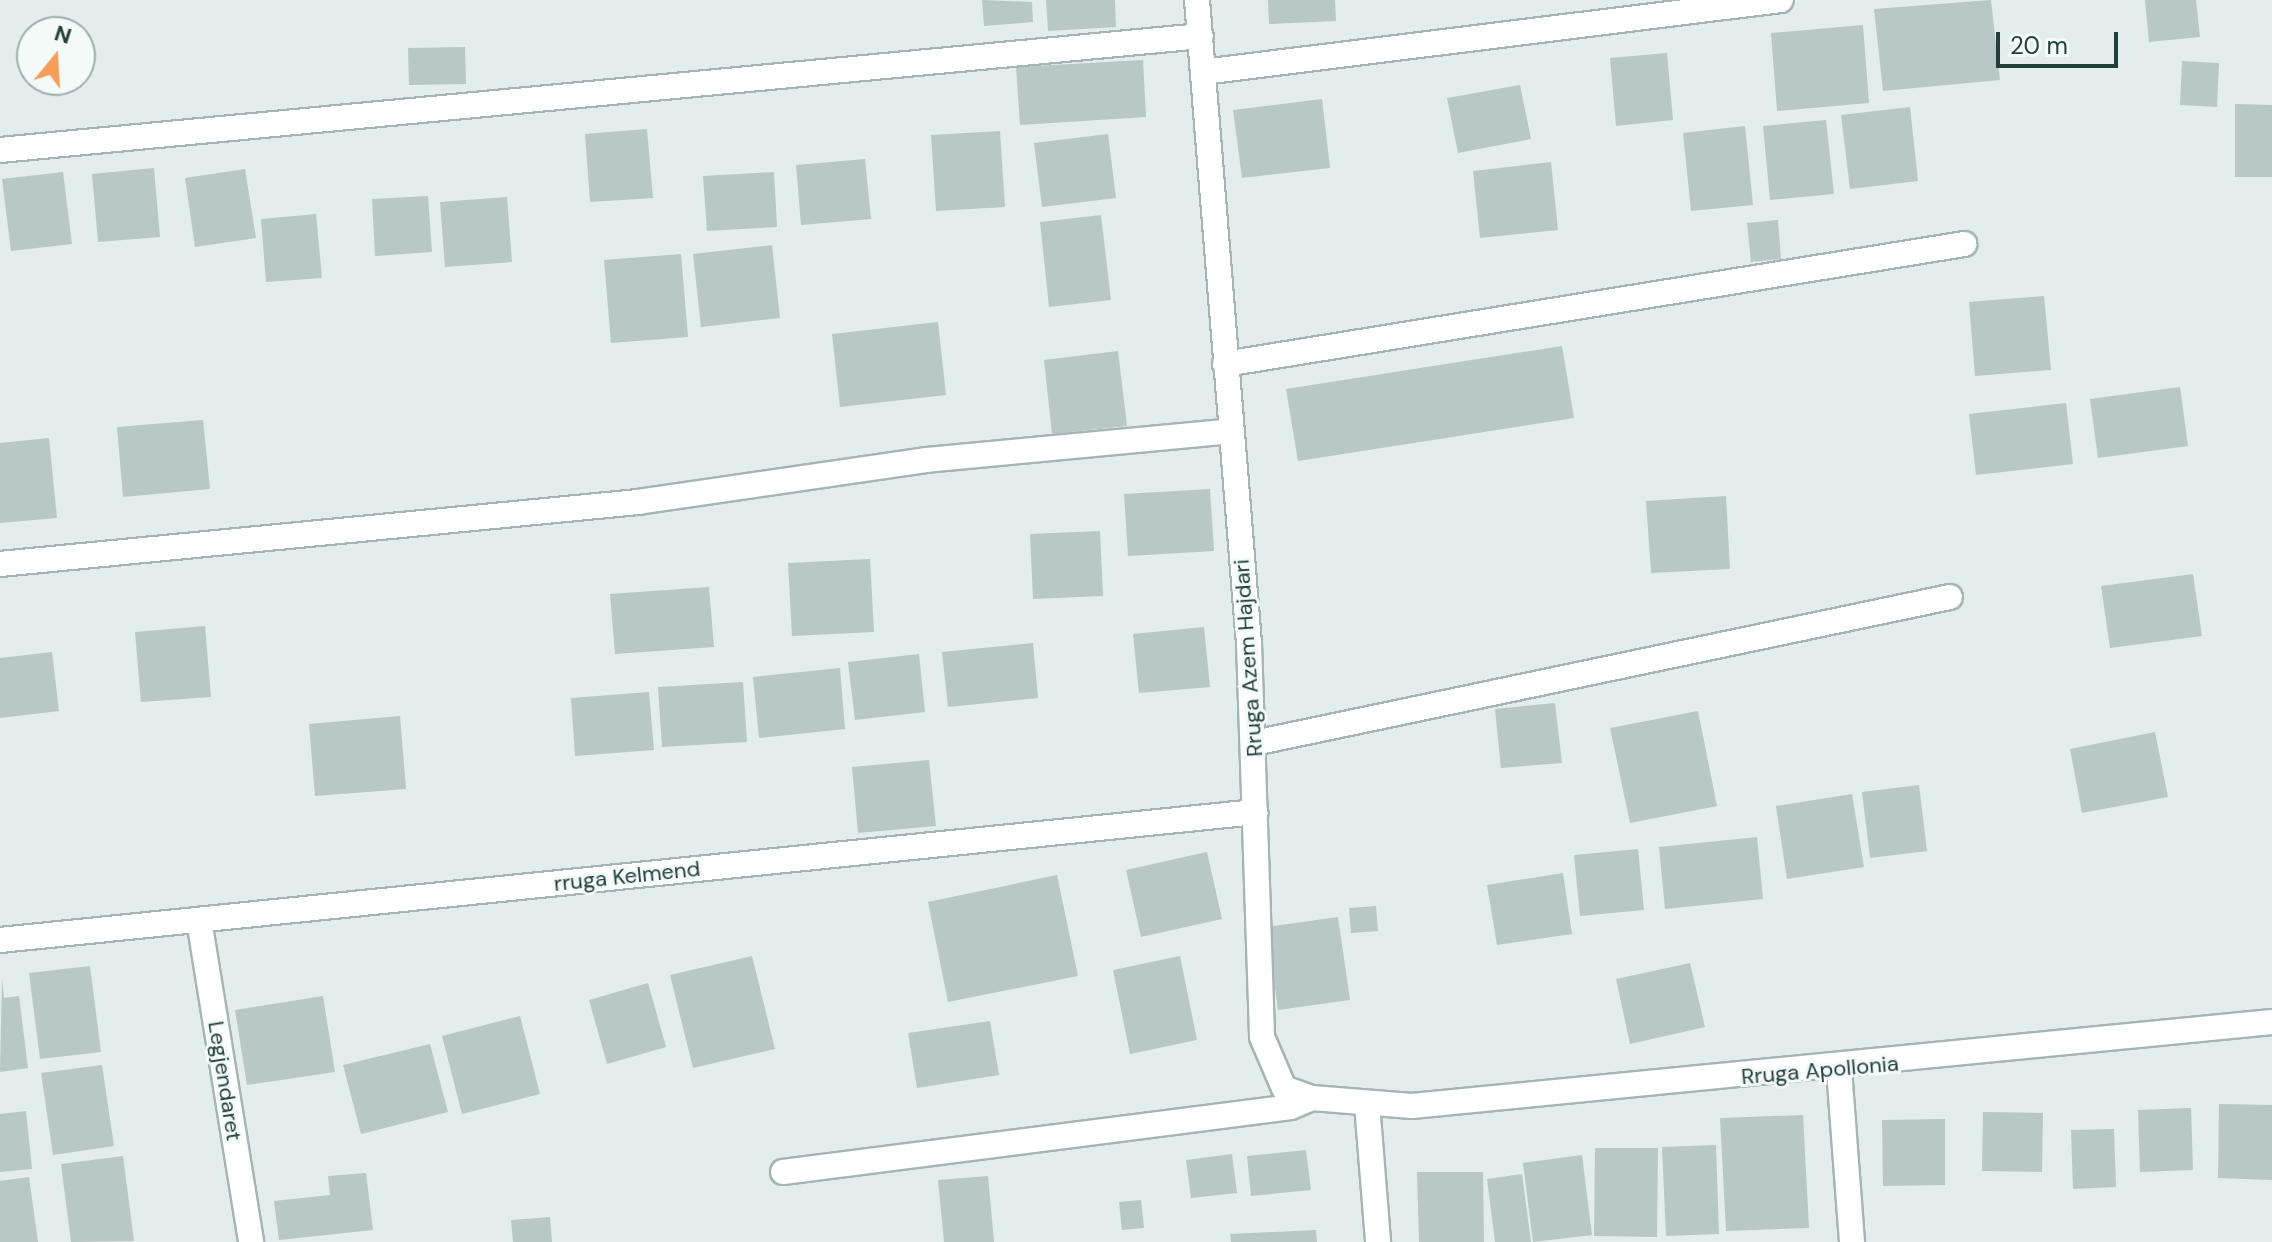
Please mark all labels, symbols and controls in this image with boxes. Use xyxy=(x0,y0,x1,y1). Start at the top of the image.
north arrow xyxy=(16,16,96,96)
scale bar xyxy=(2000,16,2122,66)
text: N xyxy=(51,18,75,51)
text: 20 m xyxy=(2010,30,2068,61)
street label: Rruga Azem Hajdari xyxy=(1228,558,1268,758)
street label: rruga Kelmend xyxy=(553,855,701,897)
street label: Legjendaret xyxy=(202,1019,248,1143)
street label: Rruga Apollonia xyxy=(1740,1050,1900,1090)

